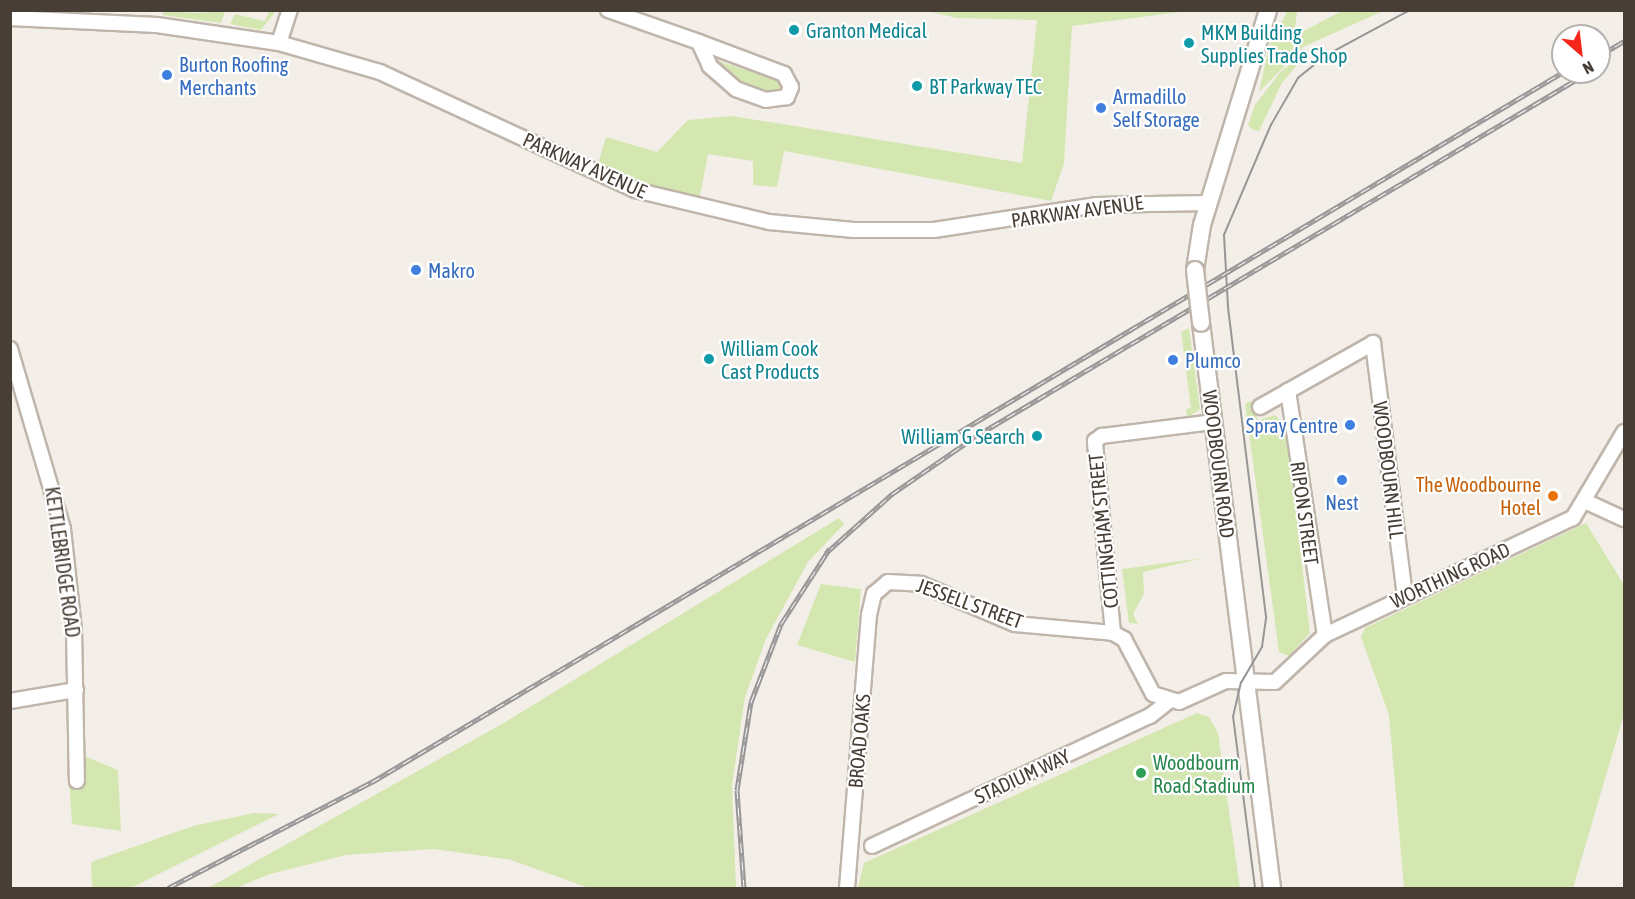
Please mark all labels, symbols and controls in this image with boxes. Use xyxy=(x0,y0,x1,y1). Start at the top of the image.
place label: Granton Medical xyxy=(806,18,927,42)
place label: MKM Building Supplies Trade Shop xyxy=(1201,20,1347,67)
marker: Granton Medical xyxy=(787,23,801,37)
north arrow xyxy=(1551,24,1611,84)
marker: MKM Building Supplies Trade Shop xyxy=(1182,36,1196,50)
place label: Burton Roofing Merchants xyxy=(179,52,288,99)
text: N xyxy=(1580,58,1597,78)
marker: Burton Roofing Merchants xyxy=(160,68,174,82)
place label: BT Parkway TEC xyxy=(929,74,1042,98)
marker: BT Parkway TEC xyxy=(910,79,924,93)
place label: Armadillo Self Storage xyxy=(1113,84,1199,131)
marker: Armadillo Self Storage xyxy=(1094,101,1108,115)
street label: PARKWAY AVENUE xyxy=(519,127,651,203)
street label: PARKWAY AVENUE xyxy=(1009,190,1145,232)
place label: Makro xyxy=(428,258,475,282)
marker: Makro xyxy=(409,263,423,277)
place label: William Cook Cast Products xyxy=(721,336,819,383)
place label: Plumco xyxy=(1185,348,1241,372)
marker: William Cook Cast Products xyxy=(702,352,716,366)
marker: Plumco xyxy=(1166,353,1180,367)
street label: WOODBOURN ROAD xyxy=(1198,389,1240,539)
street label: WOODBOURN HILL xyxy=(1369,400,1409,540)
place label: Spray Centre xyxy=(1246,413,1338,437)
marker: Spray Centre xyxy=(1343,418,1357,432)
place label: William G Search xyxy=(901,424,1025,448)
marker: William G Search xyxy=(1030,429,1044,443)
street label: COTTINGHAM STREET xyxy=(1083,452,1123,610)
street label: RIPON STREET xyxy=(1286,460,1324,566)
place label: The Woodbourne Hotel xyxy=(1416,472,1541,519)
marker: Nest xyxy=(1335,473,1349,487)
street label: KETTLEBRIDGE ROAD xyxy=(41,485,85,639)
marker: The Woodbourne Hotel xyxy=(1546,489,1560,503)
place label: Nest xyxy=(1325,490,1359,514)
street label: WORTHING ROAD xyxy=(1386,537,1514,613)
street label: JESSELL STREET xyxy=(914,573,1026,633)
street label: BROAD OAKS xyxy=(843,693,875,789)
street label: STADIUM WAY xyxy=(971,744,1073,808)
place label: Woodbourn Road Stadium xyxy=(1153,750,1256,797)
marker: Woodbourn Road Stadium xyxy=(1134,766,1148,780)

